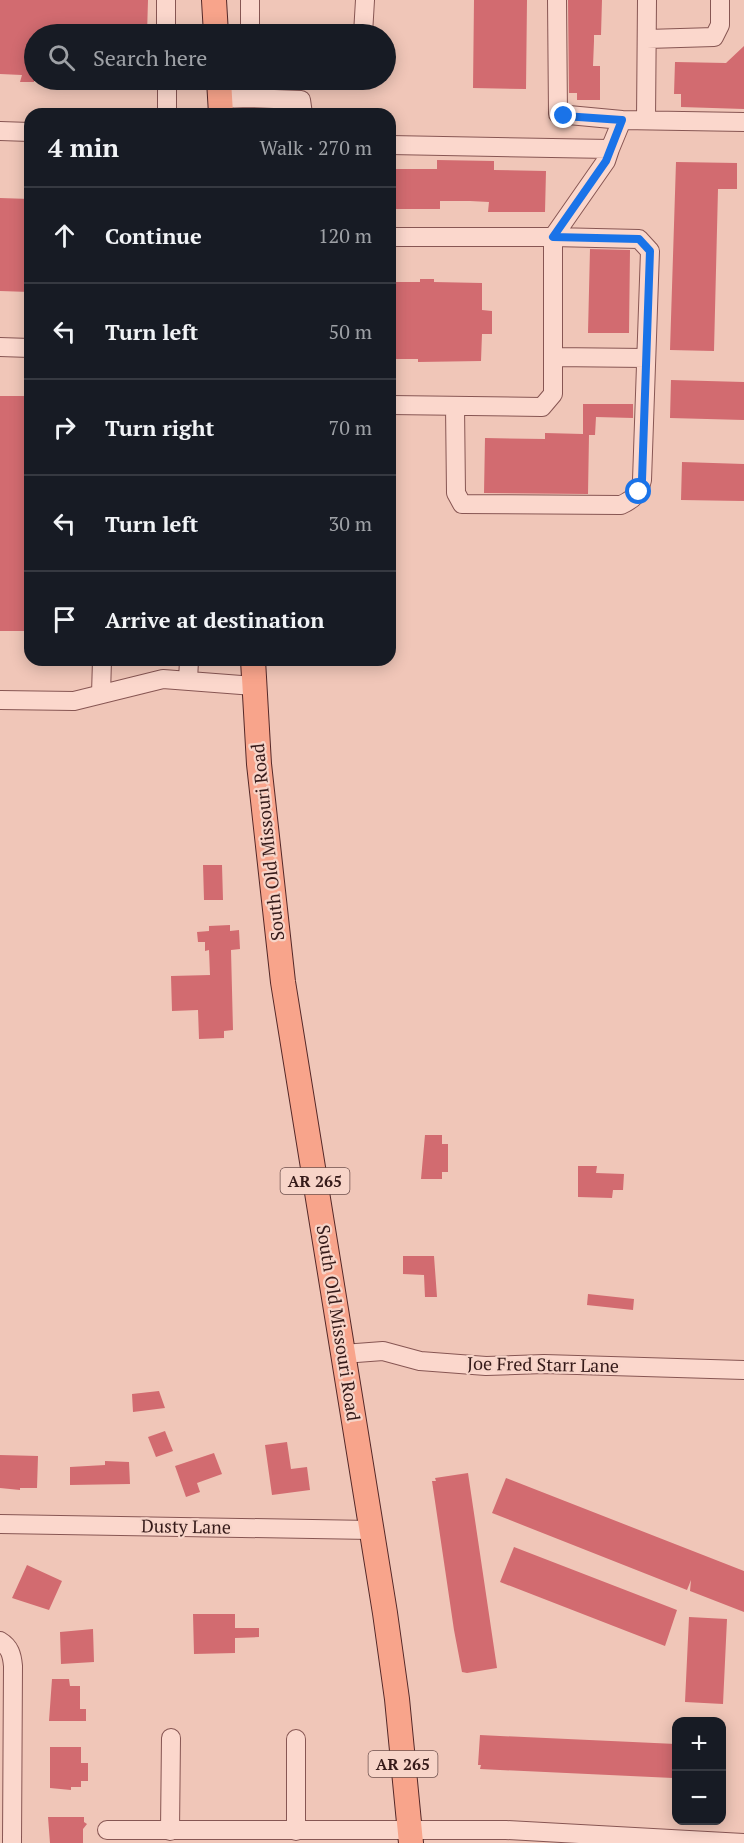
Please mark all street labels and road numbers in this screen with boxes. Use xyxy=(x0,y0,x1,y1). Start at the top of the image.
street label: South Old Missouri Road xyxy=(245,742,289,942)
road number: AR 265 xyxy=(280,1168,350,1194)
street label: South Old Missouri Road xyxy=(312,1223,366,1423)
street label: Joe Fred Starr Lane xyxy=(467,1351,619,1377)
street label: Dusty Lane xyxy=(141,1513,231,1539)
road number: AR 265 xyxy=(368,1751,438,1777)

